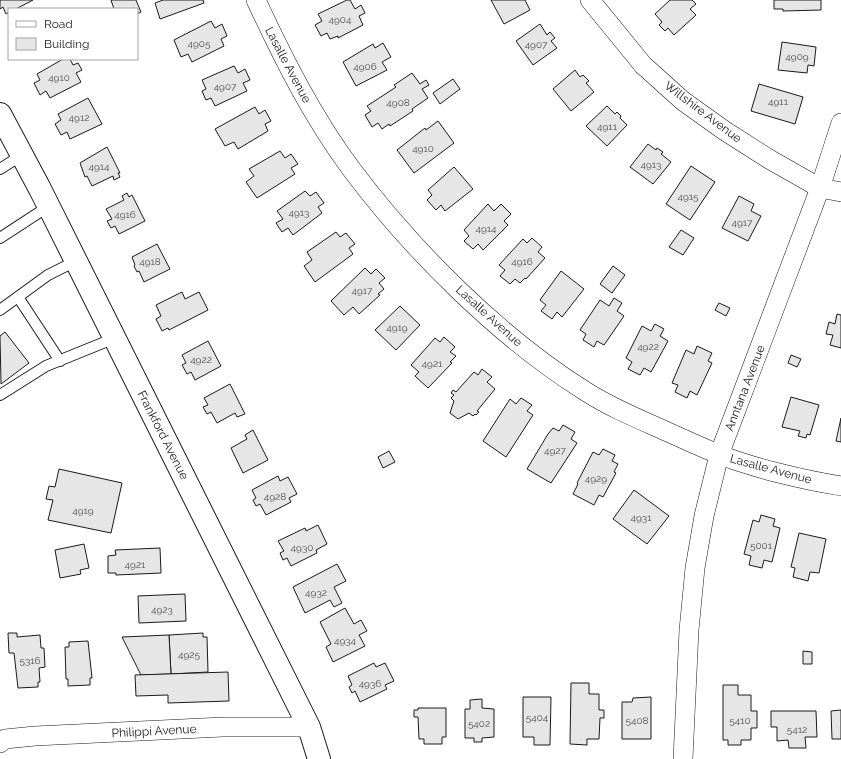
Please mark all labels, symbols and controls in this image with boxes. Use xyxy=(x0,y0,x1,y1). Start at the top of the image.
legend xyxy=(8,8,138,60)
house number: 4904 xyxy=(329,14,352,25)
text: Road xyxy=(44,17,73,31)
street label: Lasalle Avenue xyxy=(262,25,314,105)
text: Building xyxy=(44,37,90,51)
house number: 4905 xyxy=(188,38,211,49)
house number: 4907 xyxy=(525,39,548,50)
house number: 4909 xyxy=(785,51,809,62)
house number: 4906 xyxy=(353,61,377,72)
house number: 4910 xyxy=(48,72,70,83)
street label: Willshire Avenue xyxy=(662,78,744,146)
house number: 4907 xyxy=(214,81,237,92)
house number: 4911 xyxy=(768,96,789,107)
house number: 4908 xyxy=(386,97,410,108)
house number: 4912 xyxy=(69,112,89,123)
house number: 4911 xyxy=(597,121,618,132)
house number: 4910 xyxy=(412,143,434,154)
house number: 4913 xyxy=(641,159,661,170)
house number: 4914 xyxy=(88,161,110,172)
house number: 4915 xyxy=(677,191,699,202)
house number: 4913 xyxy=(289,207,309,218)
house number: 4916 xyxy=(114,209,136,220)
house number: 4917 xyxy=(732,217,753,228)
house number: 4914 xyxy=(475,223,497,234)
house number: 4918 xyxy=(139,256,161,267)
house number: 4916 xyxy=(511,256,533,267)
street label: Lasalle Avenue xyxy=(453,283,525,349)
house number: 4917 xyxy=(352,285,373,296)
house number: 4919 xyxy=(386,322,408,333)
house number: 4922 xyxy=(637,341,659,352)
street label: Anntana Avenue xyxy=(722,343,768,433)
house number: 4922 xyxy=(190,354,212,365)
house number: 4921 xyxy=(422,358,443,369)
street label: Frankford Avenue xyxy=(135,388,191,482)
house number: 4927 xyxy=(544,445,567,456)
street label: Lasalle Avenue xyxy=(728,451,814,487)
house number: 4929 xyxy=(585,473,607,484)
house number: 4928 xyxy=(264,491,286,502)
house number: 4919 xyxy=(72,505,94,516)
house number: 4931 xyxy=(631,512,652,523)
house number: 5001 xyxy=(750,540,773,551)
house number: 4930 xyxy=(291,542,313,553)
house number: 4921 xyxy=(125,559,146,570)
house number: 4932 xyxy=(305,587,327,598)
house number: 4923 xyxy=(151,604,173,615)
house number: 4934 xyxy=(334,635,357,646)
house number: 4925 xyxy=(178,649,201,660)
house number: 5316 xyxy=(19,655,41,666)
house number: 4936 xyxy=(359,678,381,689)
house number: 5404 xyxy=(526,712,549,723)
house number: 5408 xyxy=(626,715,649,726)
house number: 5410 xyxy=(729,715,751,726)
house number: 5402 xyxy=(468,718,490,729)
street label: Philippi Avenue xyxy=(111,722,197,740)
house number: 5412 xyxy=(787,724,807,735)

